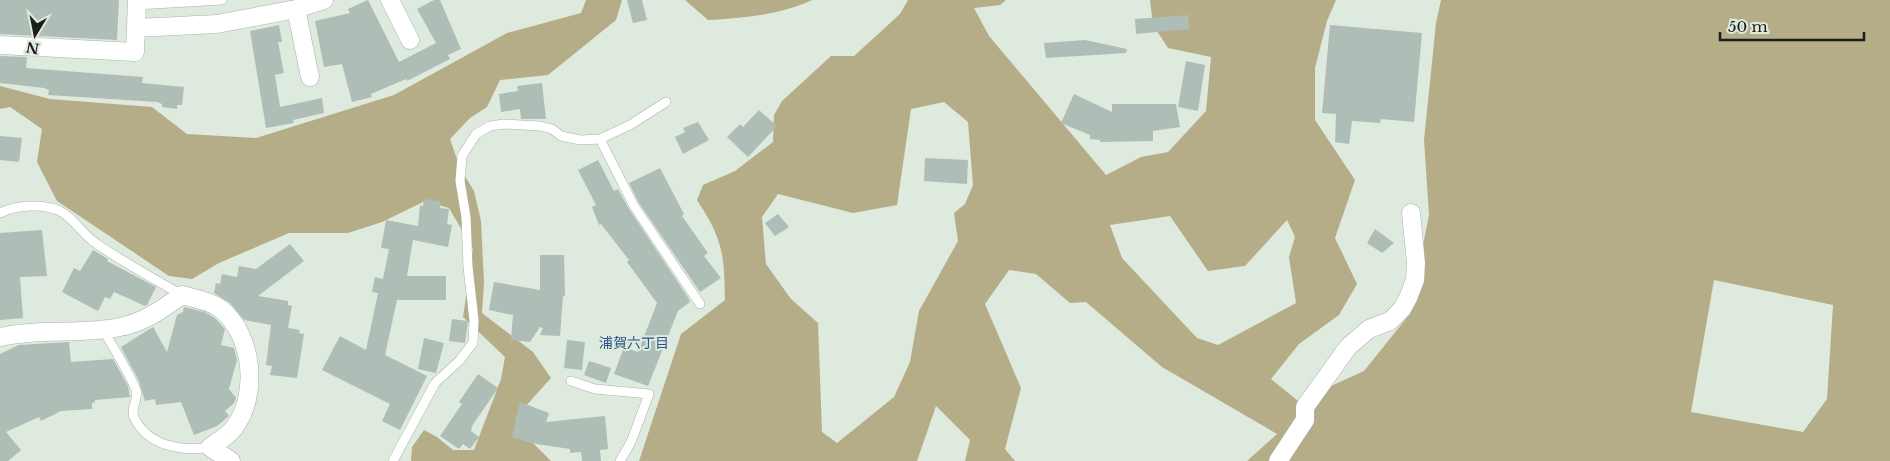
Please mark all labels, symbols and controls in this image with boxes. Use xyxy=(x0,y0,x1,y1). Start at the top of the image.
north arrow xyxy=(10,10,60,60)
scale bar xyxy=(1720,10,1864,42)
text: 50 m xyxy=(1728,17,1768,36)
text: N xyxy=(25,38,41,58)
district label: 浦賀六丁目 xyxy=(599,334,669,352)

